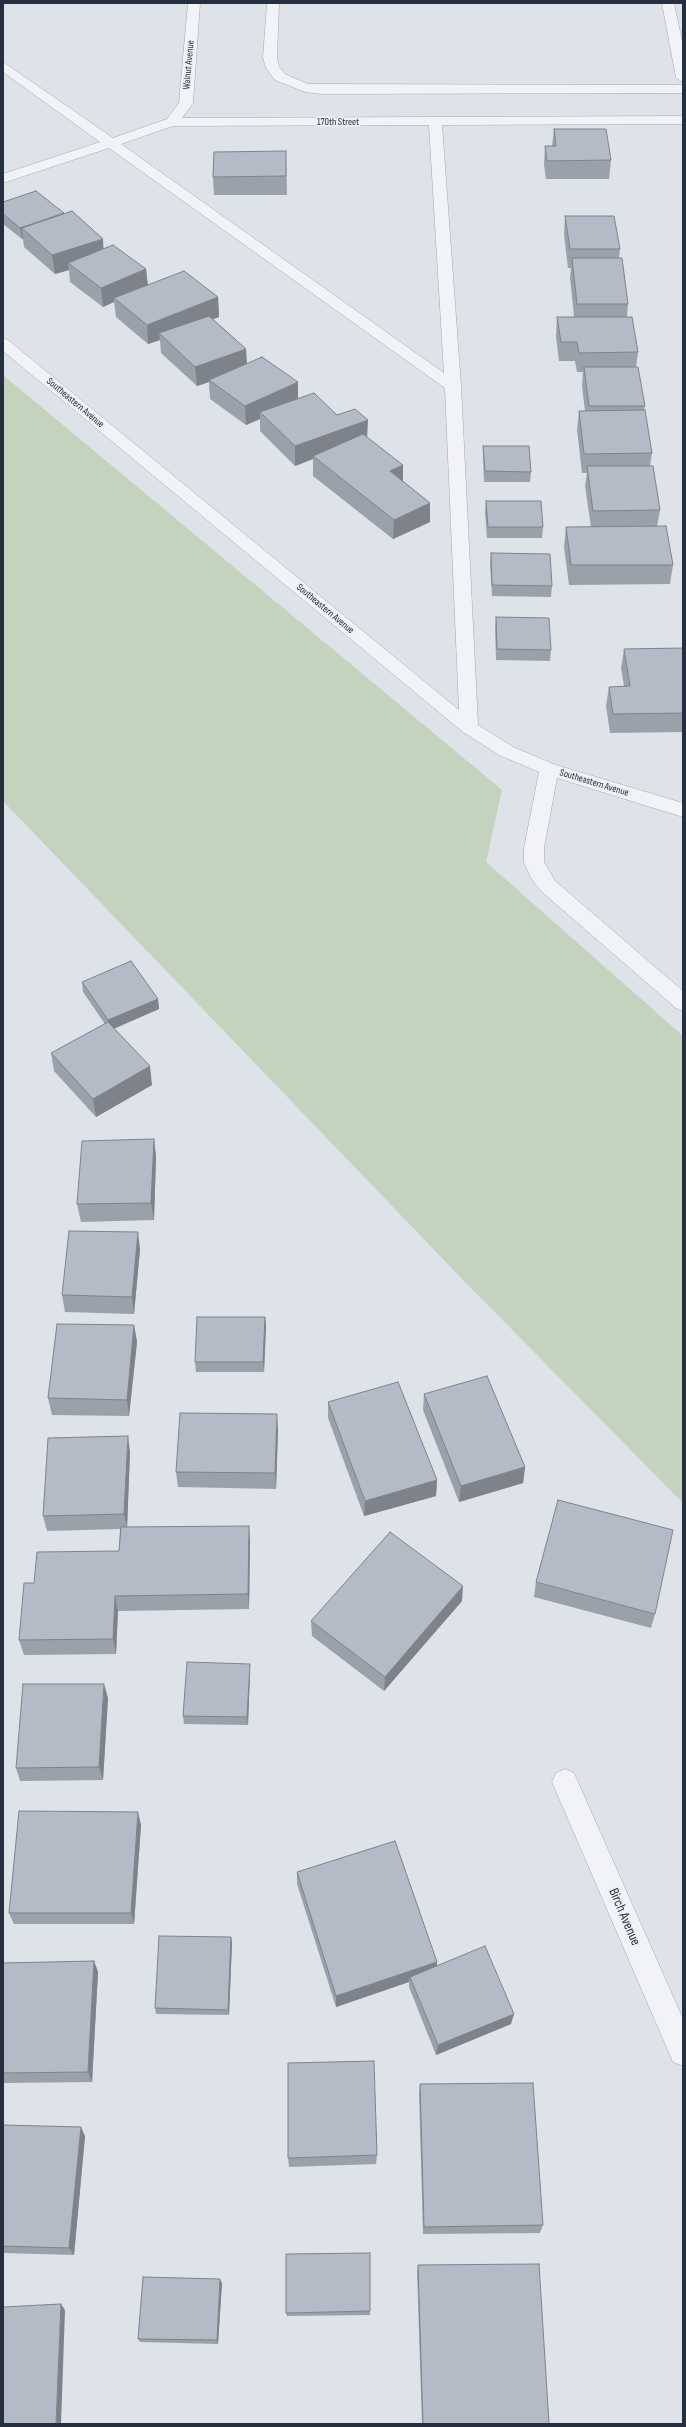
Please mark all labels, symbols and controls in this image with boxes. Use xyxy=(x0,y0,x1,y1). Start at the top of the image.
street label: Walnut Avenue xyxy=(181,40,197,90)
street label: 170th Street xyxy=(317,116,359,128)
street label: Southeastern Avenue xyxy=(44,375,106,431)
street label: Southeastern Avenue xyxy=(294,581,356,637)
street label: Southeastern Avenue xyxy=(558,767,630,799)
street label: Birch Avenue xyxy=(604,1886,644,1948)

